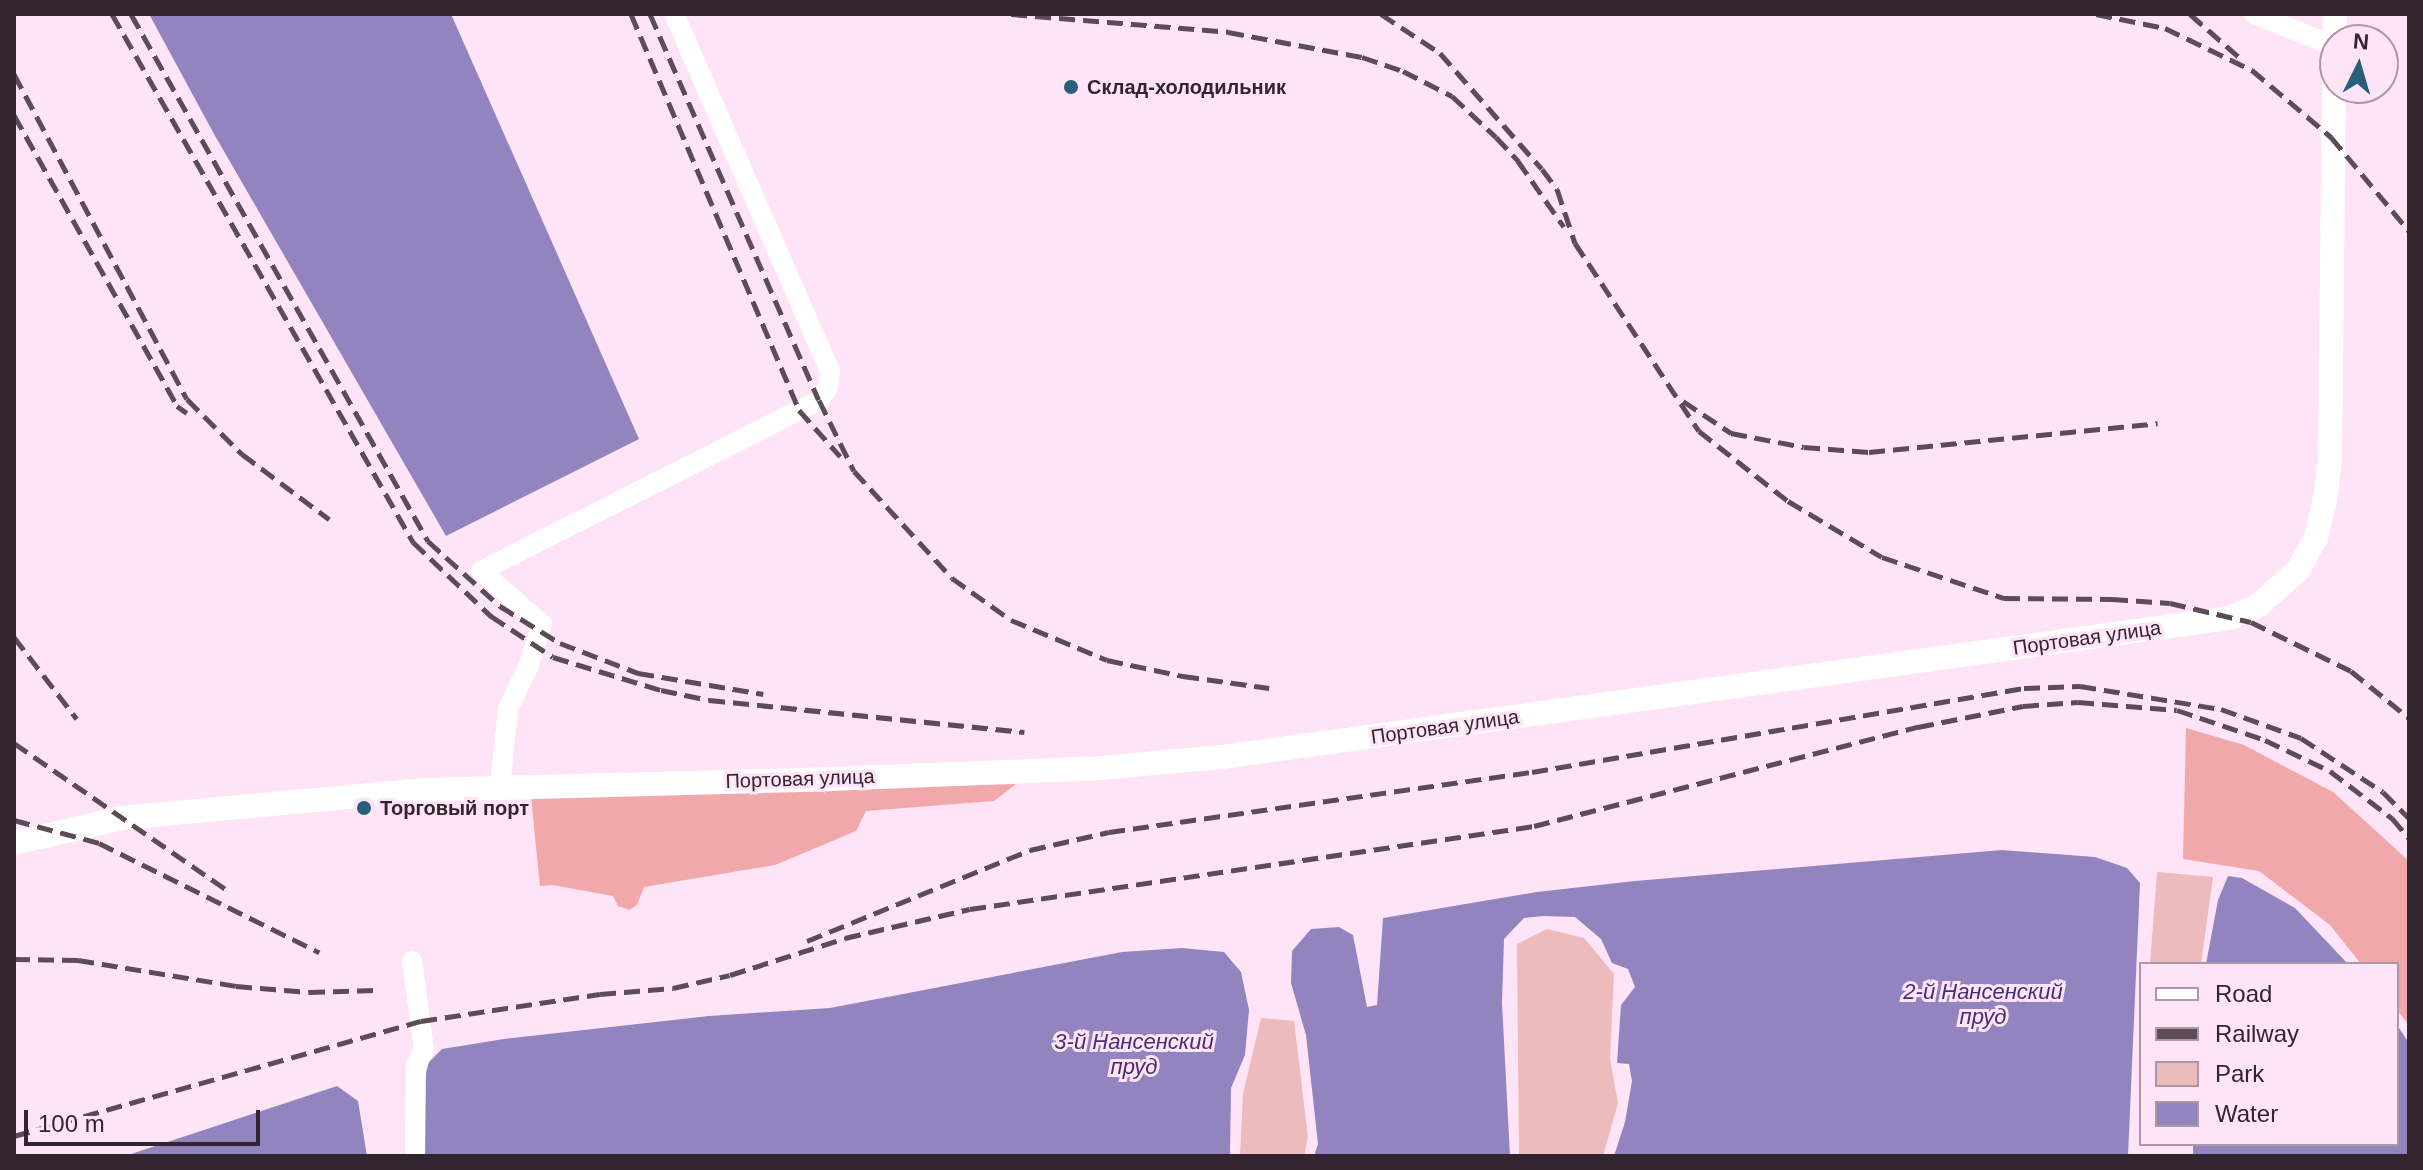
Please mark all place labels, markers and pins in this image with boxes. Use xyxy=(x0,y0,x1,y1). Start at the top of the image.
place label: Склад-холодильник xyxy=(1087,75,1286,99)
marker: Склад-холодильник xyxy=(1062,78,1080,96)
place label: Торговый порт xyxy=(380,796,529,820)
marker: Торговый порт xyxy=(355,799,373,817)

